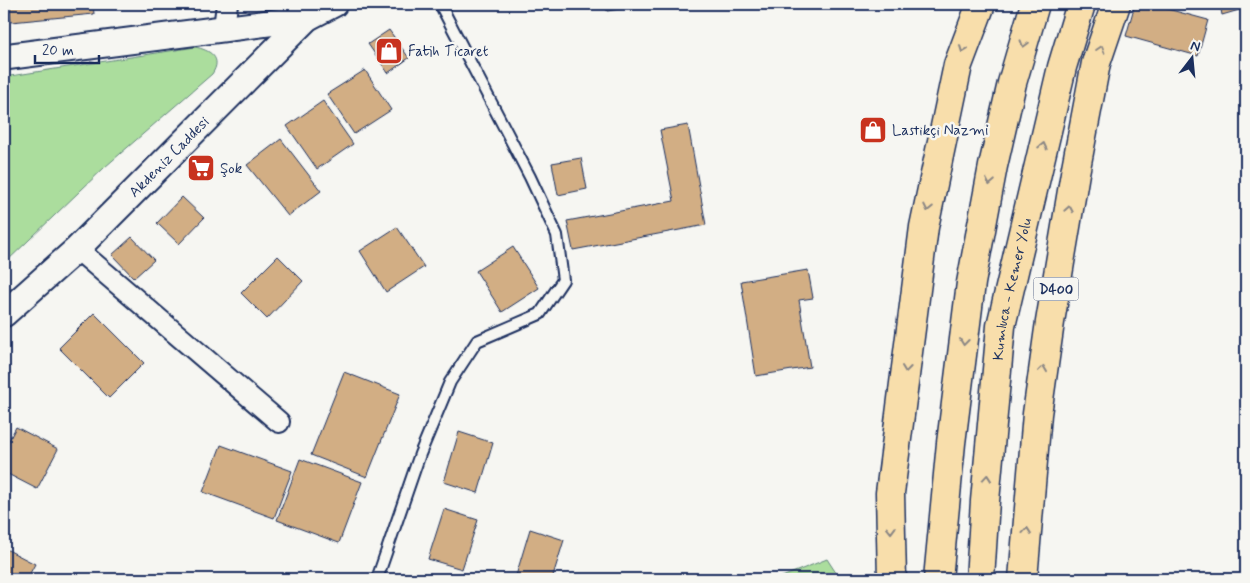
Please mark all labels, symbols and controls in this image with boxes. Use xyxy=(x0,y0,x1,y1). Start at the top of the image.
scale bar xyxy=(35,32,99,64)
north arrow xyxy=(1168,32,1218,82)
shop icon: Fatih Ticaret xyxy=(374,36,404,66)
text: N xyxy=(1188,37,1202,56)
one-way arrow xyxy=(1019,39,1029,47)
text: 20 m xyxy=(42,41,74,61)
place label: Fatih Ticaret xyxy=(408,42,489,62)
one-way arrow xyxy=(959,45,969,53)
one-way arrow xyxy=(1095,46,1105,54)
street label: Akdeniz Caddesi xyxy=(125,113,214,202)
shop icon: Lastikçi Nazmi xyxy=(858,115,888,145)
place label: Lastikçi Nazmi xyxy=(892,121,989,141)
one-way arrow xyxy=(1037,142,1048,151)
supermarket icon: Şok xyxy=(186,153,216,183)
place label: Şok xyxy=(220,159,243,179)
one-way arrow xyxy=(985,178,996,186)
one-way arrow xyxy=(923,203,934,212)
one-way arrow xyxy=(1064,204,1074,213)
street label: Kumluca - Kemer Yolu xyxy=(989,216,1037,361)
road number: D400 xyxy=(1034,278,1078,300)
one-way arrow xyxy=(959,339,970,347)
one-way arrow xyxy=(901,365,912,373)
one-way arrow xyxy=(1038,365,1048,373)
one-way arrow xyxy=(981,474,992,482)
one-way arrow xyxy=(886,526,896,534)
one-way arrow xyxy=(1021,526,1032,534)

